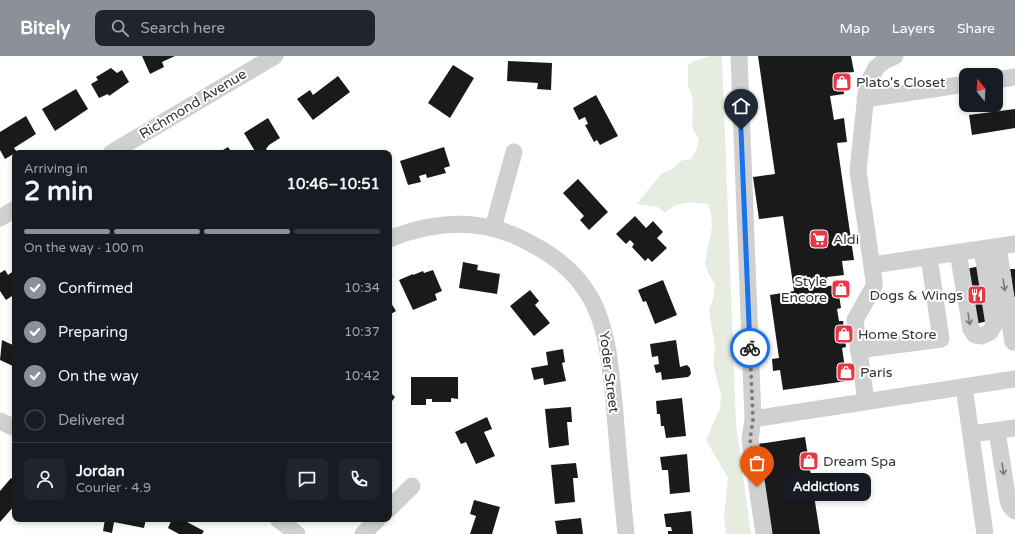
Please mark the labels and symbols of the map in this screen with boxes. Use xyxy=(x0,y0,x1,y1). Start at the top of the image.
street label: Richmond Avenue xyxy=(136,65,250,143)
north arrow xyxy=(959,68,1003,112)
shop icon: Plato's Closet xyxy=(831,71,853,93)
place label: Plato's Closet xyxy=(856,74,946,91)
pin xyxy=(724,89,758,130)
supermarket icon: Aldi xyxy=(808,228,830,250)
place label: Aldi xyxy=(833,231,859,248)
place label: Style Encore xyxy=(781,273,827,306)
shop icon: Style Encore xyxy=(830,278,852,300)
one-way arrow xyxy=(1000,278,1008,291)
restaurant icon: Dogs & Wings xyxy=(966,284,988,306)
place label: Dogs & Wings xyxy=(870,287,963,304)
one-way arrow xyxy=(965,312,973,325)
shop icon: Home Store xyxy=(833,323,855,345)
place label: Home Store xyxy=(858,326,937,343)
courier xyxy=(730,328,770,368)
street label: Yoder Street xyxy=(596,330,623,414)
shop icon: Paris xyxy=(835,361,857,383)
place label: Paris xyxy=(860,364,893,381)
pin xyxy=(740,446,774,487)
shop icon: Dream Spa xyxy=(798,450,820,472)
place label: Dream Spa xyxy=(823,453,896,470)
one-way arrow xyxy=(999,463,1007,476)
callout: Addictions xyxy=(781,473,871,501)

